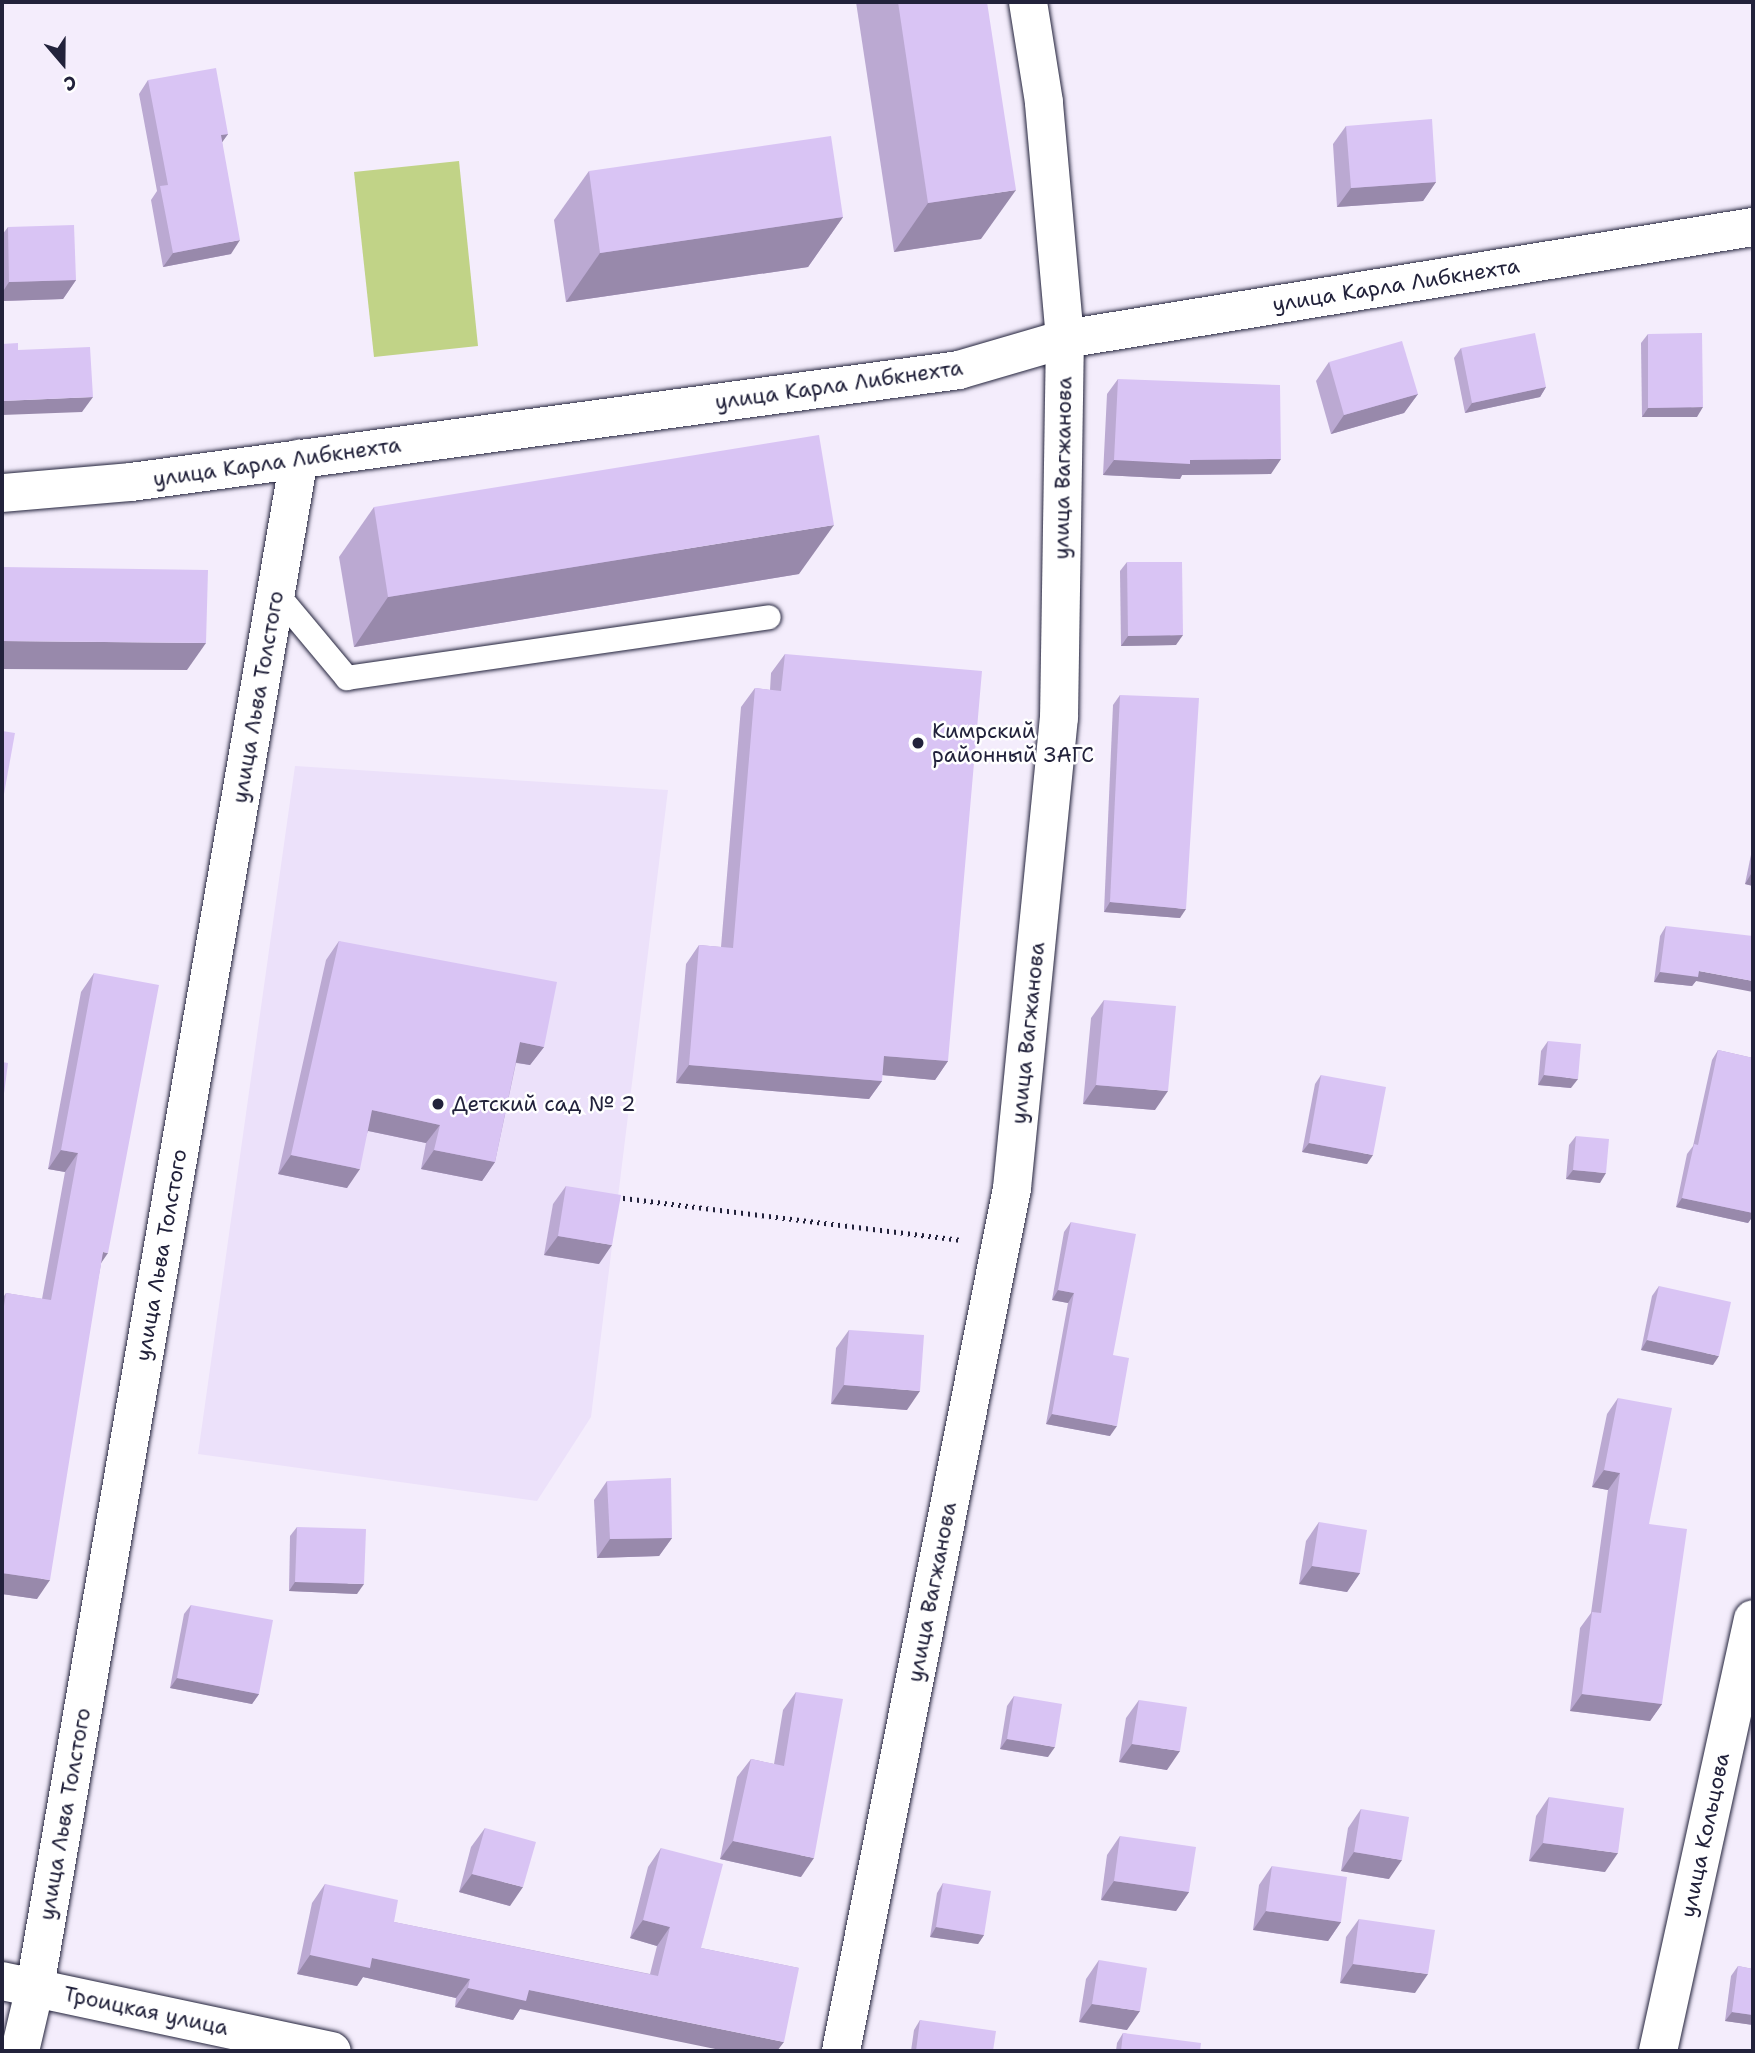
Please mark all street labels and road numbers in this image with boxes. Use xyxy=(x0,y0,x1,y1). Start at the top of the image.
street label: улица Карла Либкнехта xyxy=(1271,253,1521,317)
street label: улица Карла Либкнехта xyxy=(714,355,964,415)
street label: улица Вагжанова xyxy=(1049,376,1077,560)
street label: улица Карла Либкнехта xyxy=(152,432,402,492)
street label: улица Льва Толстого xyxy=(227,589,289,805)
street label: улица Вагжанова xyxy=(1006,941,1050,1125)
street label: улица Льва Толстого xyxy=(130,1147,192,1363)
street label: улица Вагжанова xyxy=(902,1500,962,1684)
street label: улица Льва Толстого xyxy=(34,1706,96,1922)
street label: улица Кольцова xyxy=(1675,1750,1735,1920)
street label: Троицкая улица xyxy=(61,1981,231,2041)

